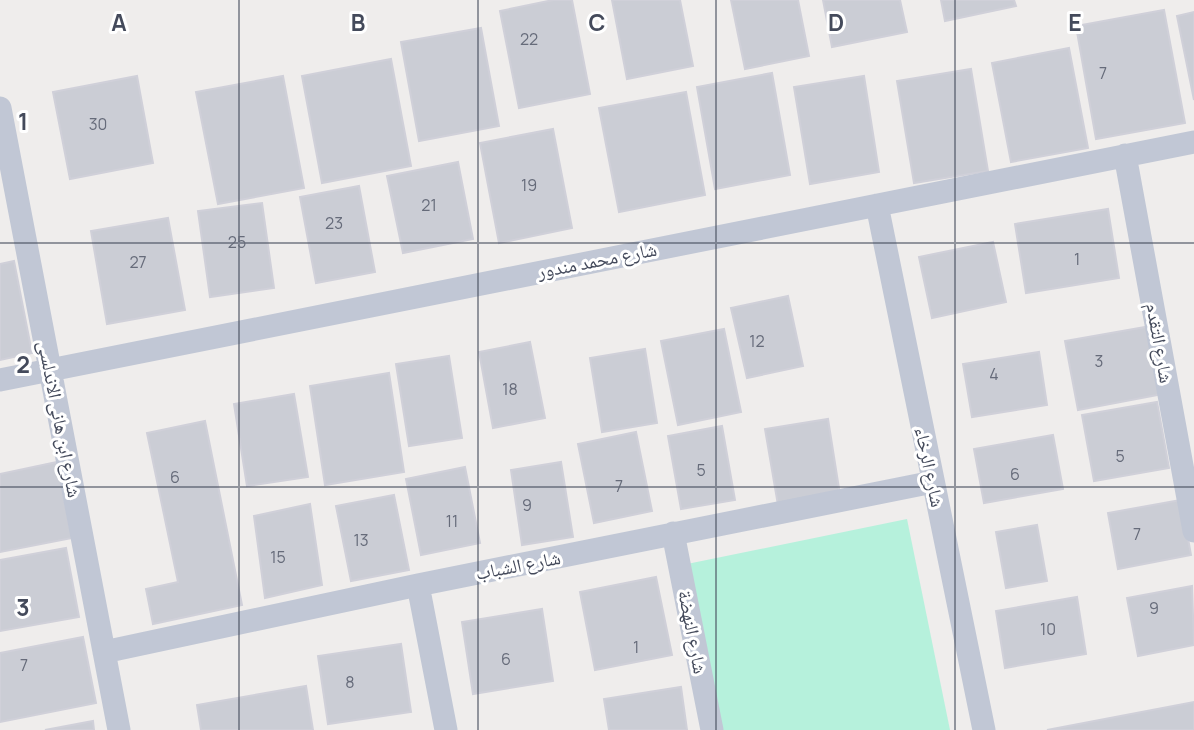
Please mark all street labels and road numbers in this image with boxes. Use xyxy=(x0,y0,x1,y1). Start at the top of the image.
street label: شارع محمد مندور xyxy=(534,236,659,285)
street label: شارع التقدم xyxy=(1139,301,1180,385)
street label: شارع ابن هانى الاندلسى xyxy=(32,338,88,500)
street label: شارع الرخاء xyxy=(909,425,951,509)
street label: شارع الشباب xyxy=(473,544,563,586)
street label: شارع النهضة xyxy=(672,588,714,676)

